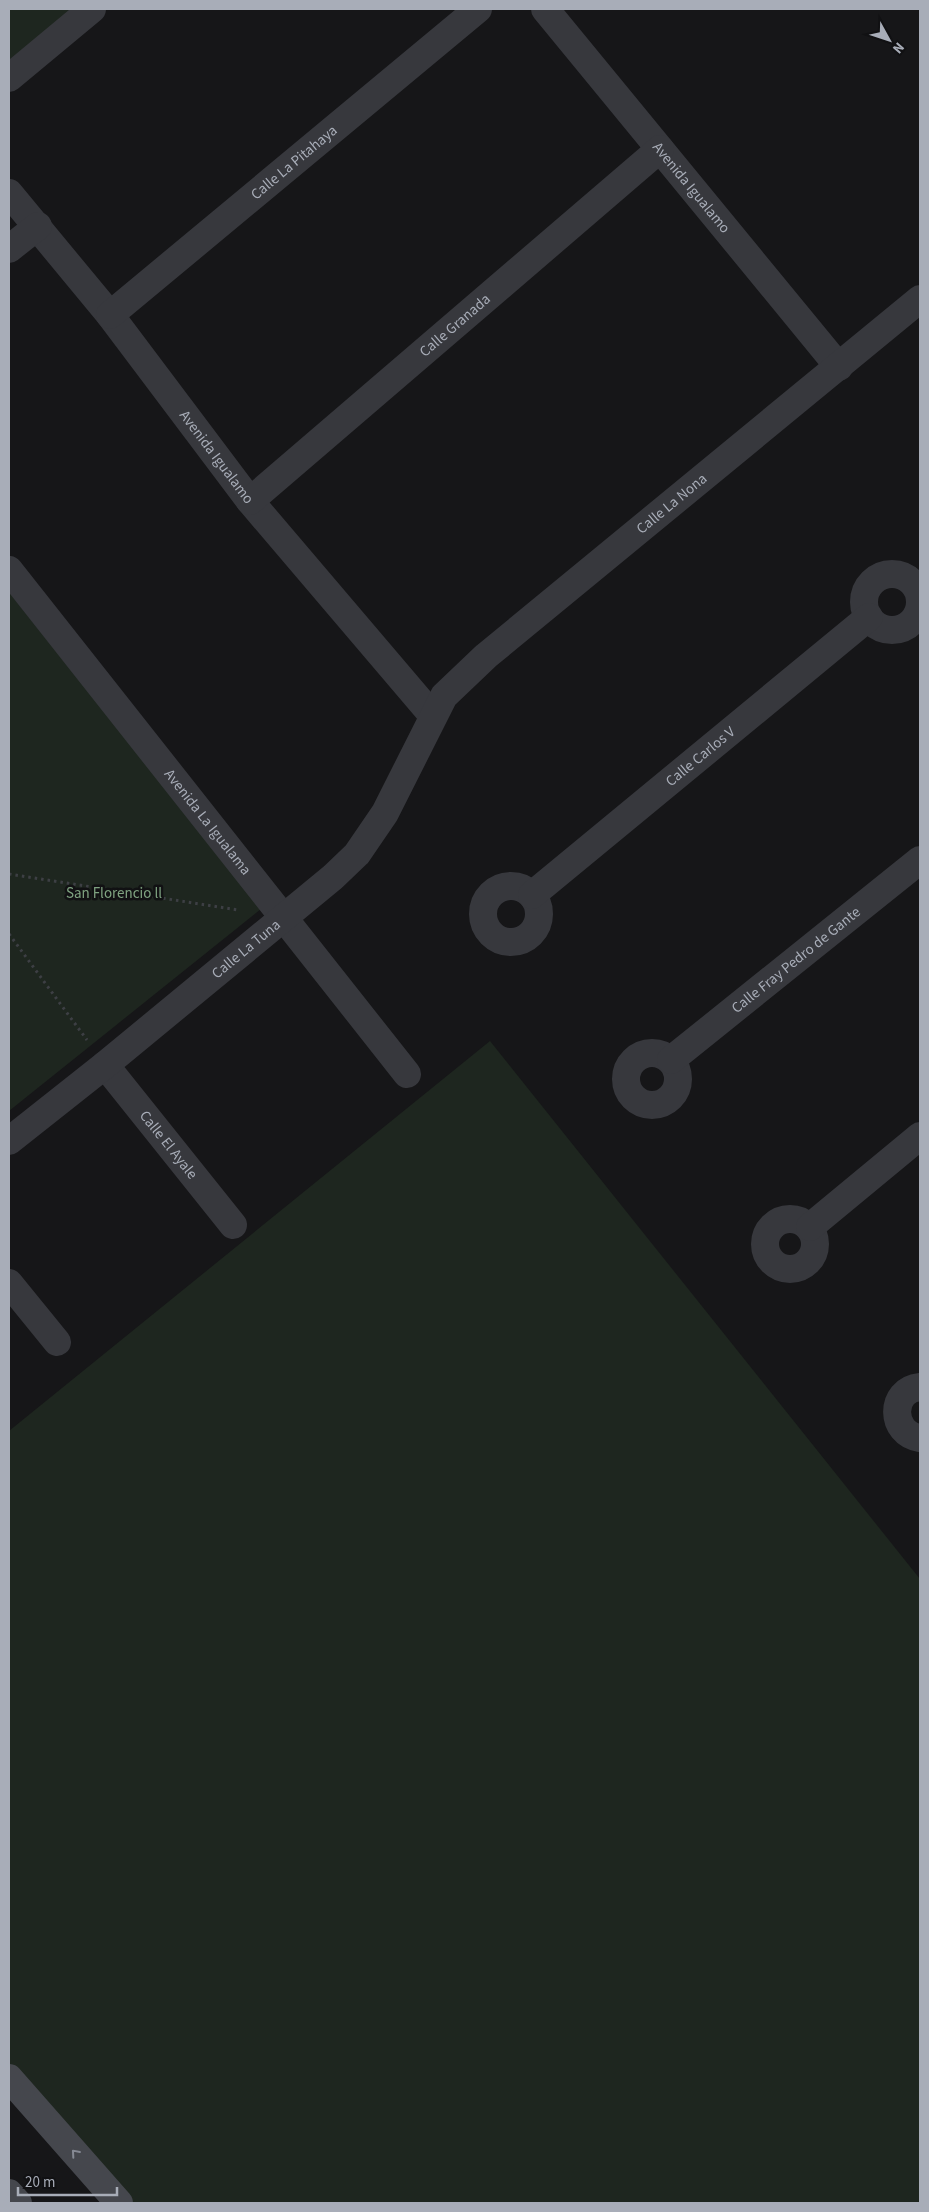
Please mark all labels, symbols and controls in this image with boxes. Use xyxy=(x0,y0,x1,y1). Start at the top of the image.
north arrow xyxy=(864,15,914,65)
text: N xyxy=(888,38,909,58)
street label: Calle La Pitahaya xyxy=(246,120,342,205)
street label: Avenida Igualamo xyxy=(647,138,735,238)
street label: Calle Granada xyxy=(415,289,495,362)
street label: Avenida Igualamo xyxy=(174,406,259,508)
street label: Calle La Nona xyxy=(632,468,712,539)
street label: Calle Carlos V xyxy=(661,721,740,792)
street label: Avenida La Igualama xyxy=(159,765,256,880)
park label: San Florencio ll xyxy=(66,883,162,904)
street label: Calle Fray Pedro de Gante xyxy=(727,902,865,1019)
street label: Calle La Tuna xyxy=(207,915,285,984)
street label: Calle El Ayale xyxy=(134,1106,202,1184)
one-way arrow xyxy=(72,2150,81,2159)
scale bar xyxy=(18,2164,116,2196)
text: 20 m xyxy=(25,2172,55,2193)

